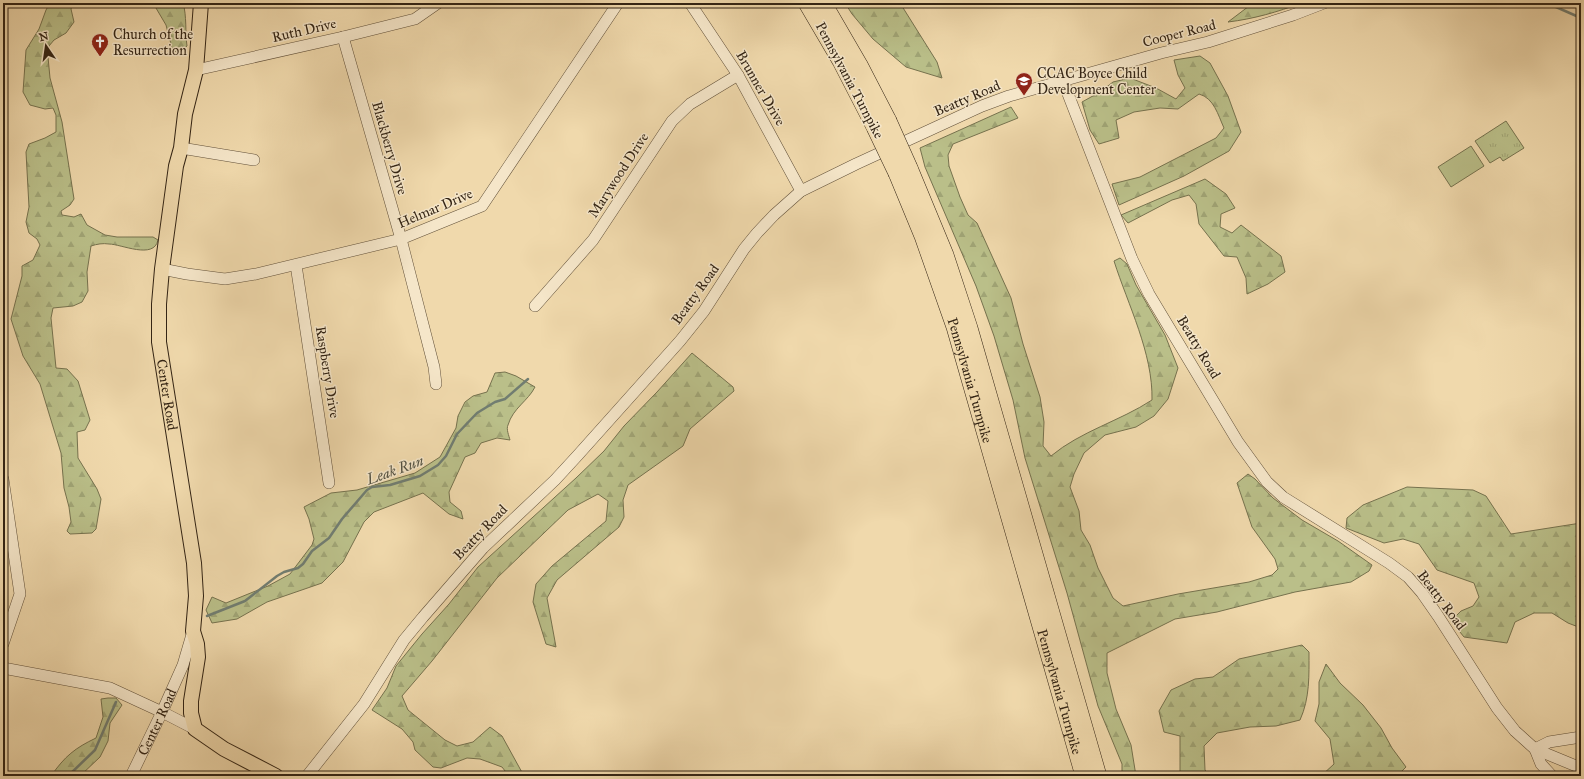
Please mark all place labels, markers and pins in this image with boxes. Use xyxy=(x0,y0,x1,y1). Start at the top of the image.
place label: Church of the Resurrection xyxy=(113,26,193,59)
church icon: Church of the Resurrection xyxy=(90,32,110,57)
place label: CCAC Boyce Child Development Center xyxy=(1037,65,1157,98)
school or university icon: CCAC Boyce Child Development Center xyxy=(1014,71,1034,96)

